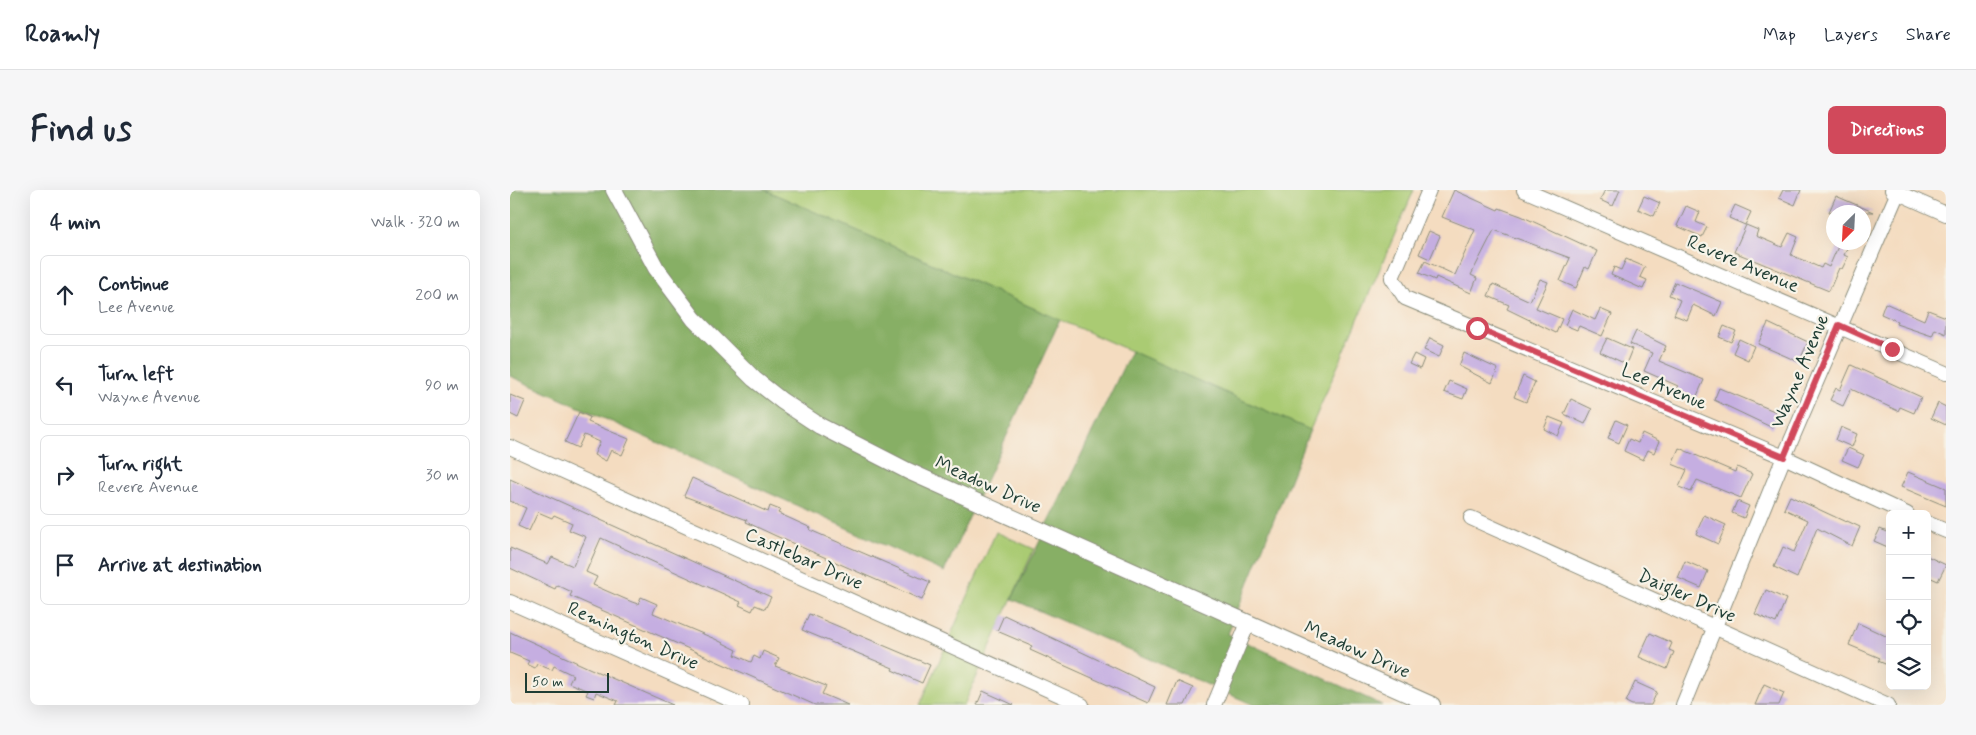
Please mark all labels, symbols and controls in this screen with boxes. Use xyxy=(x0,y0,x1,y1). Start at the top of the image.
text: Roamly xyxy=(25,19,100,50)
text: Map xyxy=(1763,23,1796,47)
text: Layers xyxy=(1824,23,1878,47)
text: Share xyxy=(1906,23,1951,47)
button: Directions xyxy=(1828,106,1946,154)
text: Find us xyxy=(30,107,132,153)
north arrow xyxy=(1826,205,1871,250)
text: 4 min xyxy=(50,209,101,237)
text: Walk · 320 m xyxy=(371,212,460,233)
street label: Revere Avenue xyxy=(1683,229,1803,299)
text: Continue xyxy=(98,272,169,297)
icon: ahead xyxy=(51,281,79,309)
text: 200 m xyxy=(415,285,459,306)
text: Lee Avenue xyxy=(98,297,175,318)
street label: Wayne Avenue xyxy=(1765,310,1835,432)
route start xyxy=(1466,317,1489,340)
route end xyxy=(1881,338,1904,361)
street label: Lee Avenue xyxy=(1617,358,1711,416)
text: Turn left xyxy=(98,362,174,387)
icon: left xyxy=(51,371,79,399)
text: 90 m xyxy=(425,375,459,396)
text: Wayne Avenue xyxy=(98,387,200,408)
street label: Meadow Drive xyxy=(931,450,1045,520)
text: Turn right xyxy=(98,452,182,477)
icon: right xyxy=(51,461,79,489)
text: 30 m xyxy=(426,465,459,486)
text: Revere Avenue xyxy=(98,477,199,498)
map controls xyxy=(1886,510,1931,690)
button: + xyxy=(1886,510,1931,555)
street label: Castlebar Drive xyxy=(741,522,867,596)
icon: arrive xyxy=(51,551,79,579)
text: Arrive at destination xyxy=(98,553,262,578)
button: − xyxy=(1886,555,1931,600)
street label: Daigler Drive xyxy=(1633,563,1740,632)
street label: Remington Drive xyxy=(563,596,703,677)
button: locate xyxy=(1886,600,1931,645)
street label: Meadow Drive xyxy=(1300,615,1414,685)
button: layers xyxy=(1886,645,1931,690)
scale bar xyxy=(525,670,609,693)
text: 50 m xyxy=(532,673,563,691)

